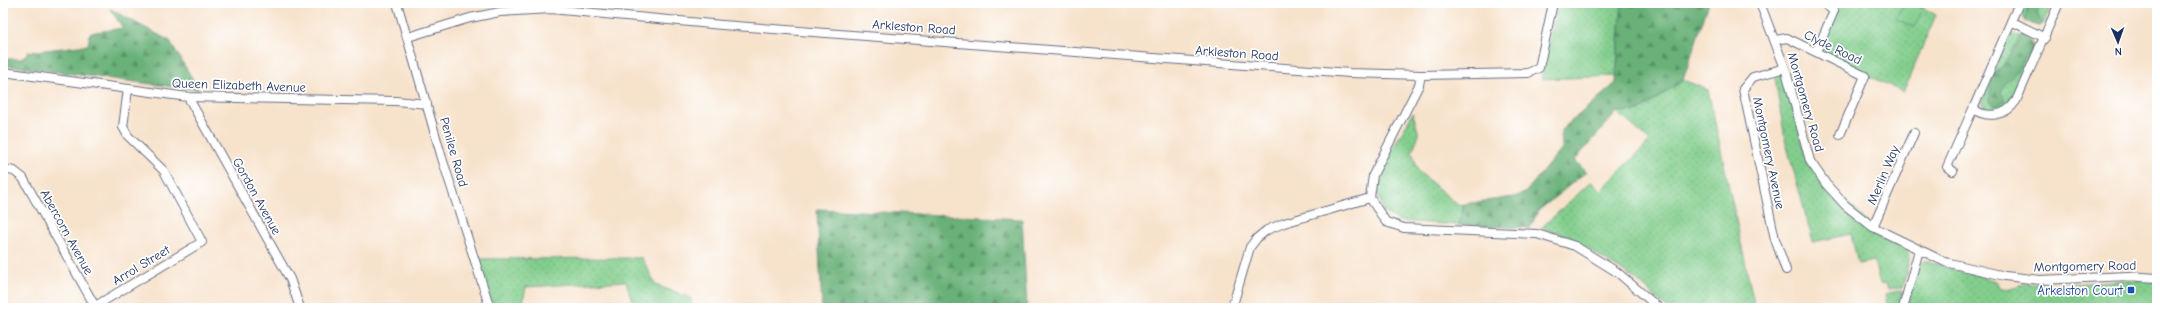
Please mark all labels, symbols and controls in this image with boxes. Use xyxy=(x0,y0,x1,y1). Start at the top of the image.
street label: Arkleston Road xyxy=(872,17,956,37)
north arrow xyxy=(2098,22,2138,62)
street label: Clyde Road xyxy=(1802,27,1864,67)
street label: Arkleston Road xyxy=(1195,43,1279,63)
text: N xyxy=(2115,45,2122,58)
street label: Montgomery Road xyxy=(1785,51,1827,153)
street label: Queen Elizabeth Avenue xyxy=(172,75,307,95)
street label: Montgomery Avenue xyxy=(1750,96,1788,211)
street label: Penilee Road xyxy=(437,115,471,189)
street label: Merlin Way xyxy=(1864,143,1902,207)
street label: Gordon Avenue xyxy=(230,155,285,238)
street label: Abercorn Avenue xyxy=(37,187,97,278)
street label: Arrol Street xyxy=(110,241,174,288)
street label: Montgomery Road xyxy=(2034,258,2136,274)
place label: Arkelston Court xyxy=(2037,283,2124,298)
marker: Arkelston Court xyxy=(2126,285,2136,295)

